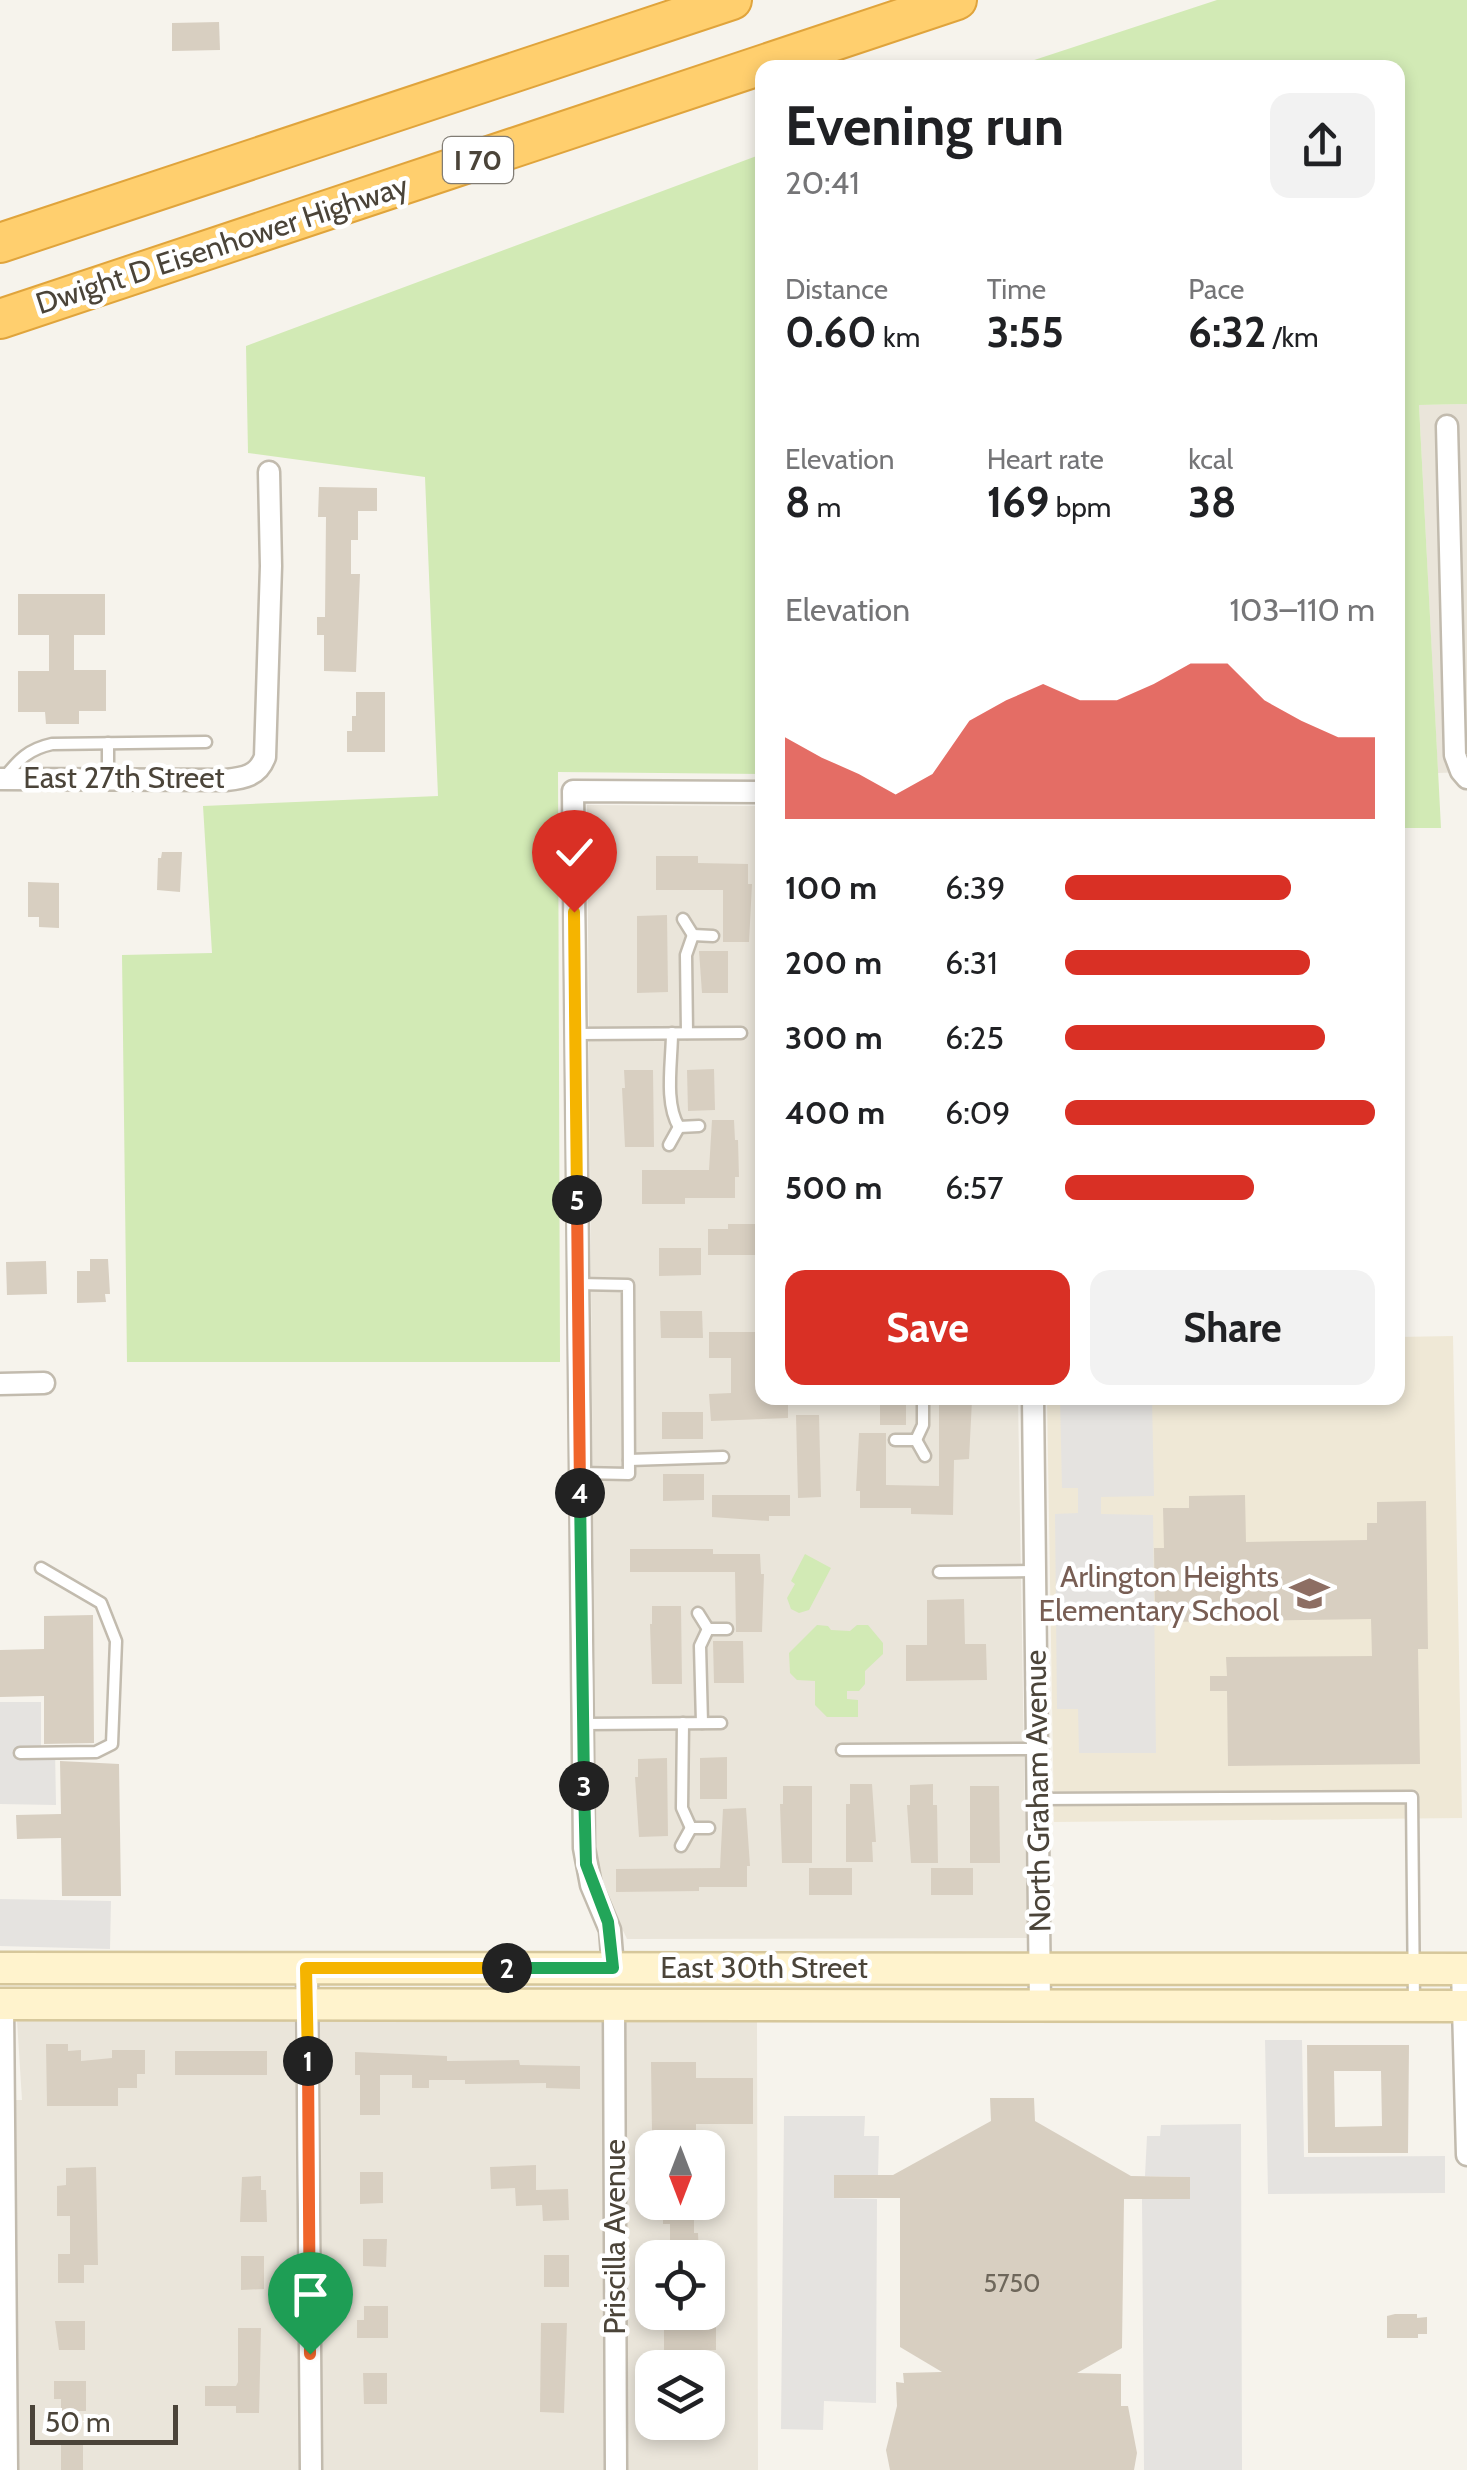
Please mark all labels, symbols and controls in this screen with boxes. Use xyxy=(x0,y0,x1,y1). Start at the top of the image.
text: Evening run xyxy=(785,92,1064,159)
button: share xyxy=(1270,93,1375,198)
road number: I 70 xyxy=(443,137,513,183)
text: 20:41 xyxy=(785,163,860,202)
street label: Dwight D Eisenhower Highway xyxy=(31,167,413,322)
text: Distance xyxy=(785,272,888,306)
text: Time xyxy=(987,272,1046,306)
text: Pace xyxy=(1188,272,1244,306)
text: 0.60 xyxy=(785,306,877,358)
text: 3:55 xyxy=(987,306,1064,358)
text: 6:32 xyxy=(1188,306,1266,358)
text: km xyxy=(877,320,920,354)
text: /km xyxy=(1266,320,1319,354)
text: Elevation xyxy=(785,442,894,476)
text: Heart rate xyxy=(987,442,1104,476)
text: kcal xyxy=(1188,442,1233,476)
text: 8 xyxy=(785,476,810,528)
text: 169 xyxy=(987,476,1049,528)
text: 38 xyxy=(1188,476,1236,528)
text: m xyxy=(810,490,841,524)
text: bpm xyxy=(1049,490,1111,524)
text: Elevation xyxy=(785,590,910,629)
text: 103–110 m xyxy=(1230,590,1375,629)
street label: East 27th Street xyxy=(23,759,225,796)
pin xyxy=(532,810,617,913)
icon: check xyxy=(547,825,602,880)
text: 100 m xyxy=(785,868,877,907)
text: 6:39 xyxy=(945,868,1005,907)
text: 200 m xyxy=(785,943,882,982)
text: 6:31 xyxy=(945,943,998,982)
text: 300 m xyxy=(785,1018,882,1057)
text: 6:25 xyxy=(945,1018,1004,1057)
text: 400 m xyxy=(785,1093,885,1132)
text: 6:09 xyxy=(945,1093,1010,1132)
text: 500 m xyxy=(785,1168,882,1207)
text: 6:57 xyxy=(945,1168,1003,1207)
pin: 5 xyxy=(552,1175,602,1225)
text: 5 xyxy=(569,1183,585,1217)
button: Save xyxy=(785,1270,1070,1385)
button: Share xyxy=(1090,1270,1375,1385)
pin: 4 xyxy=(555,1468,605,1518)
text: 4 xyxy=(571,1476,589,1510)
place label: Arlington Heights Elementary School xyxy=(1039,1558,1279,1629)
school or university icon: Arlington Heights Elementary School xyxy=(1288,1573,1330,1615)
street label: North Graham Avenue xyxy=(1017,1650,1058,1932)
pin: 3 xyxy=(559,1761,609,1811)
text: 3 xyxy=(576,1769,592,1803)
pin: 2 xyxy=(482,1943,532,1993)
street label: East 30th Street xyxy=(660,1949,868,1986)
text: 2 xyxy=(500,1951,514,1985)
pin: 1 xyxy=(283,2036,333,2086)
text: 1 xyxy=(303,2044,313,2078)
north arrow xyxy=(635,2130,725,2220)
map controls xyxy=(635,2130,725,2440)
street label: Priscilla Avenue xyxy=(596,2139,633,2335)
button: locate xyxy=(635,2240,725,2330)
pin xyxy=(268,2252,353,2355)
icon: arrive xyxy=(283,2267,338,2322)
house number: 5750 xyxy=(983,2268,1041,2298)
button: layers xyxy=(635,2350,725,2440)
scale bar xyxy=(30,2400,178,2444)
text: 50 m xyxy=(45,2405,111,2439)

